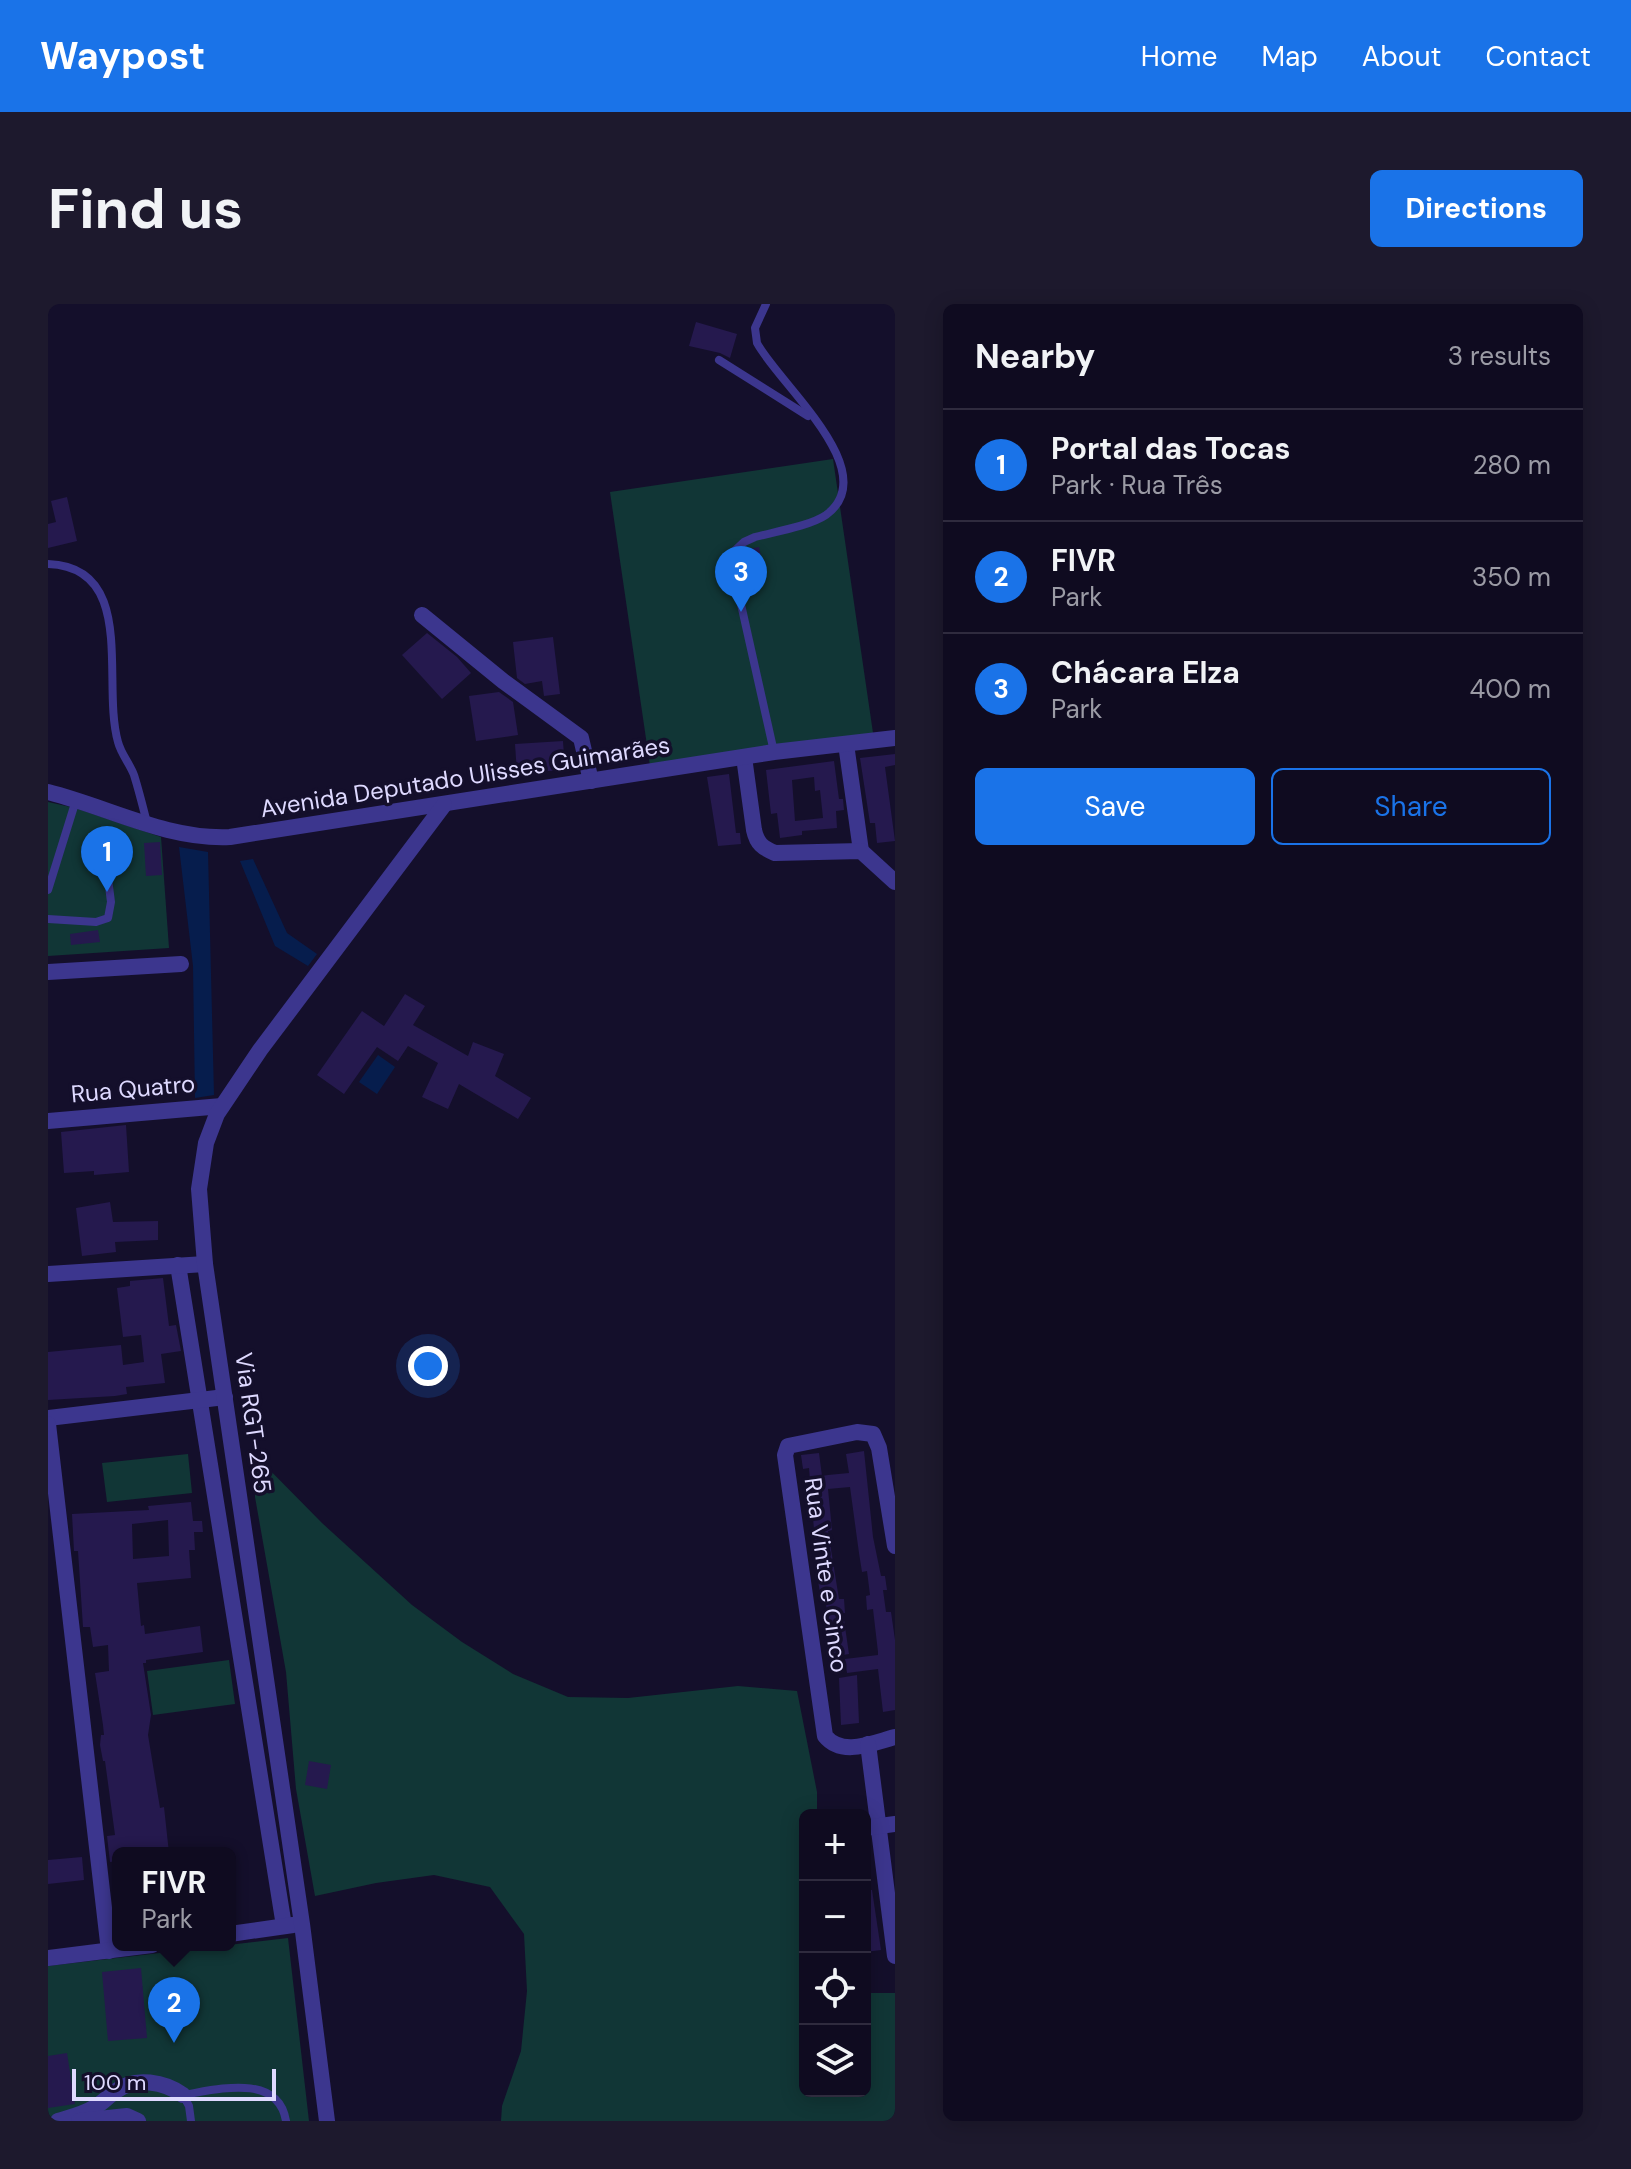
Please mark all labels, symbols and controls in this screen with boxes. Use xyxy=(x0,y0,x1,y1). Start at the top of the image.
text: Waypost xyxy=(40,31,205,81)
text: Home xyxy=(1141,38,1217,75)
text: Map xyxy=(1261,38,1318,75)
text: About xyxy=(1362,38,1441,75)
text: Contact xyxy=(1485,38,1591,75)
button: Directions xyxy=(1370,170,1583,247)
text: Find us xyxy=(48,172,243,245)
text: Nearby xyxy=(975,334,1095,379)
text: 3 results xyxy=(1448,339,1551,373)
text: Portal das Tocas xyxy=(1051,429,1290,468)
text: 1 xyxy=(996,448,1006,482)
text: 280 m xyxy=(1473,448,1551,482)
text: Park · Rua Três xyxy=(1051,468,1223,502)
text: FIVR xyxy=(1051,541,1116,580)
pin: 3 xyxy=(715,546,767,612)
text: 2 xyxy=(993,560,1009,594)
text: 350 m xyxy=(1472,560,1551,594)
text: Park xyxy=(1051,580,1102,614)
text: Chácara Elza xyxy=(1051,653,1240,692)
text: 3 xyxy=(993,672,1009,706)
text: 400 m xyxy=(1470,672,1551,706)
text: Park xyxy=(1051,692,1102,726)
street label: Avenida Deputado Ulisses Guimarães xyxy=(258,729,672,824)
button: Save xyxy=(975,768,1255,845)
button: Share xyxy=(1271,768,1551,845)
pin: 1 xyxy=(81,826,133,892)
street label: Rua Quatro xyxy=(70,1068,196,1109)
your location xyxy=(408,1346,448,1386)
street label: Via RGT-265 xyxy=(228,1350,279,1495)
street label: Rua Vinte e Cinco xyxy=(797,1475,856,1675)
map controls xyxy=(799,1809,871,2097)
button: + xyxy=(799,1809,871,1881)
popup xyxy=(112,1847,236,1951)
text: FIVR xyxy=(142,1863,206,1902)
button: − xyxy=(799,1881,871,1953)
text: Park xyxy=(142,1902,193,1936)
button: locate xyxy=(799,1953,871,2025)
pin: 2 xyxy=(148,1977,200,2043)
button: layers xyxy=(799,2025,871,2097)
scale bar xyxy=(72,2065,276,2101)
text: 100 m xyxy=(84,2068,146,2097)

